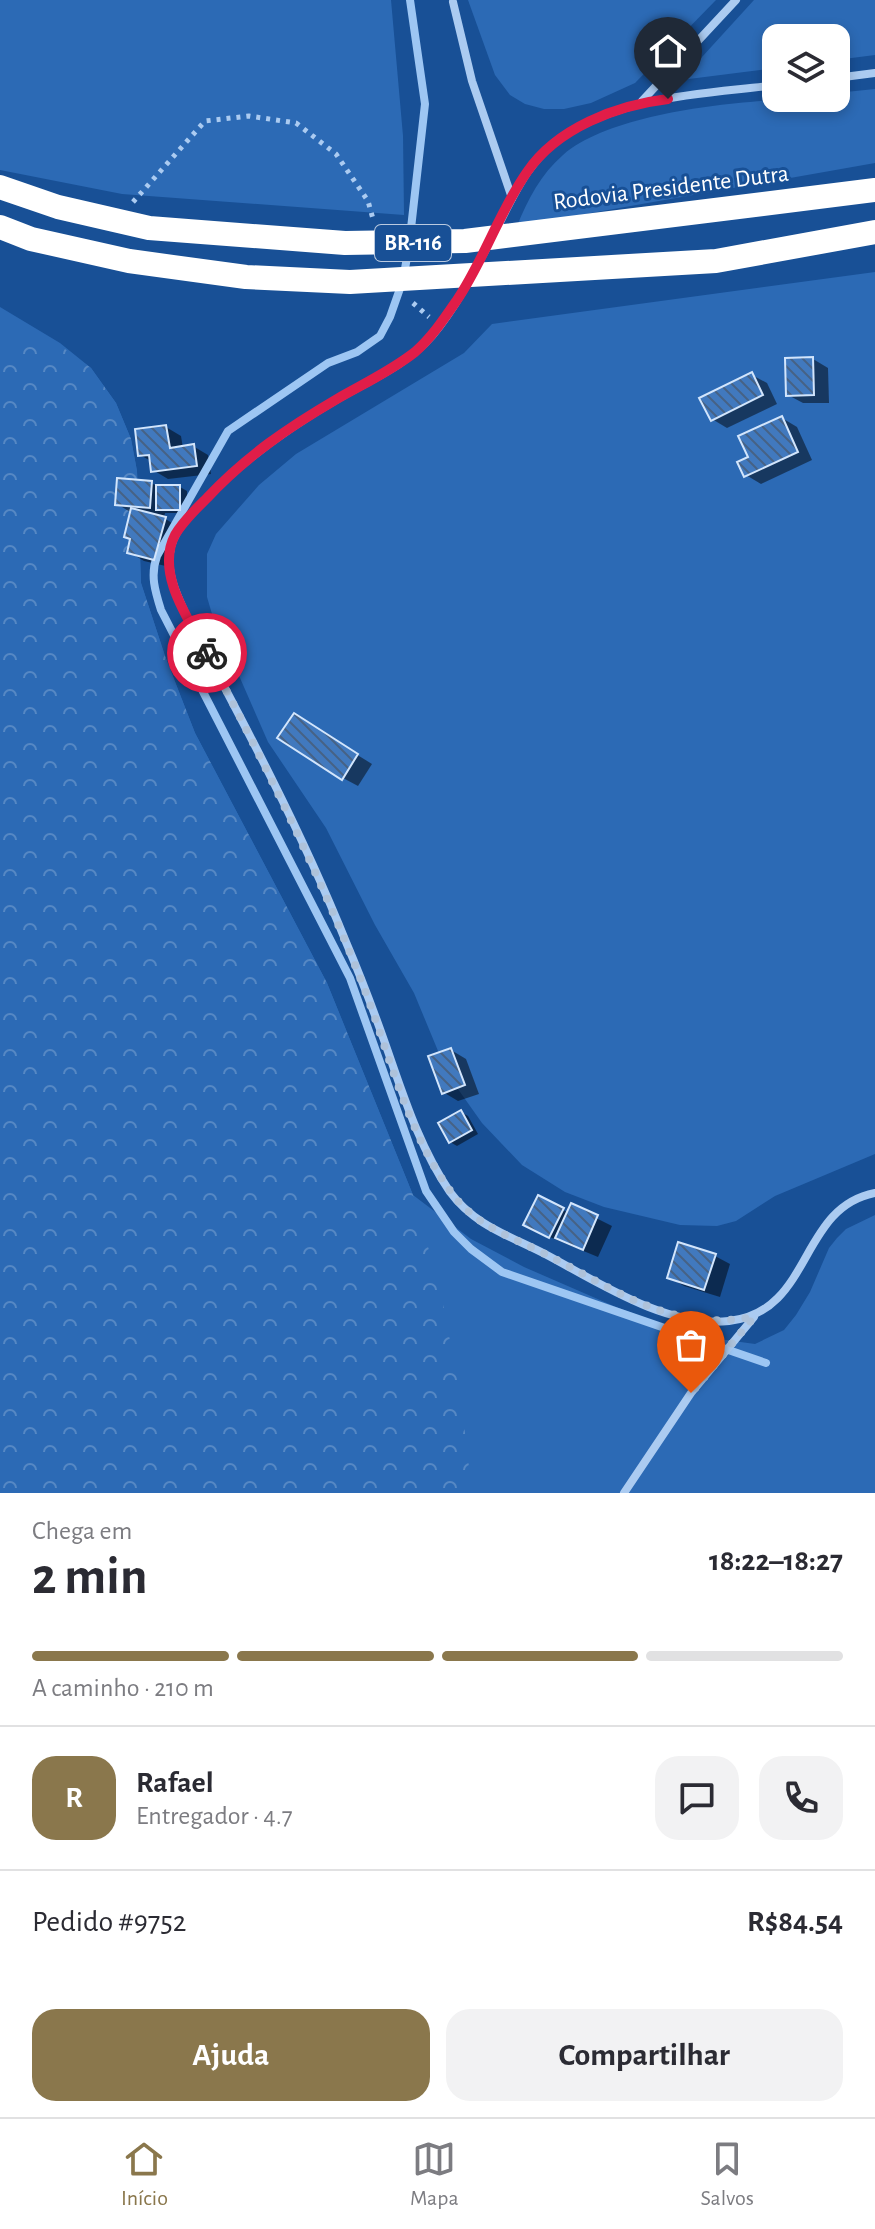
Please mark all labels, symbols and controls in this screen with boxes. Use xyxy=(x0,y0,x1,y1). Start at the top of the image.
pin xyxy=(634,17,702,99)
map controls xyxy=(762,24,850,112)
button: layers xyxy=(762,24,850,112)
icon: home xyxy=(646,29,690,73)
street label: Rodovia Presidente Dutra xyxy=(552,162,790,214)
road number: BR-116 xyxy=(375,225,451,261)
courier xyxy=(167,613,247,693)
icon: bike xyxy=(185,631,229,675)
pin xyxy=(657,1311,725,1393)
icon: bag xyxy=(669,1323,713,1367)
text: Chega em xyxy=(32,1518,132,1544)
text: 18:22–18:27 xyxy=(709,1546,843,1576)
text: 2 min xyxy=(32,1551,147,1603)
text: A caminho · 210 m xyxy=(32,1675,214,1701)
button: chat xyxy=(655,1756,739,1840)
button: phone xyxy=(759,1756,843,1840)
text: Rafael xyxy=(136,1768,214,1798)
text: R xyxy=(65,1783,83,1813)
text: Entregador · 4.7 xyxy=(136,1803,293,1829)
text: Pedido #9752 xyxy=(32,1907,186,1937)
text: R$84.54 xyxy=(747,1907,843,1937)
button: Ajuda xyxy=(32,2009,430,2101)
button: Compartilhar xyxy=(446,2009,843,2101)
tab: Início xyxy=(121,2137,168,2211)
tab: Mapa xyxy=(410,2137,459,2211)
tab: Salvos xyxy=(701,2137,754,2211)

